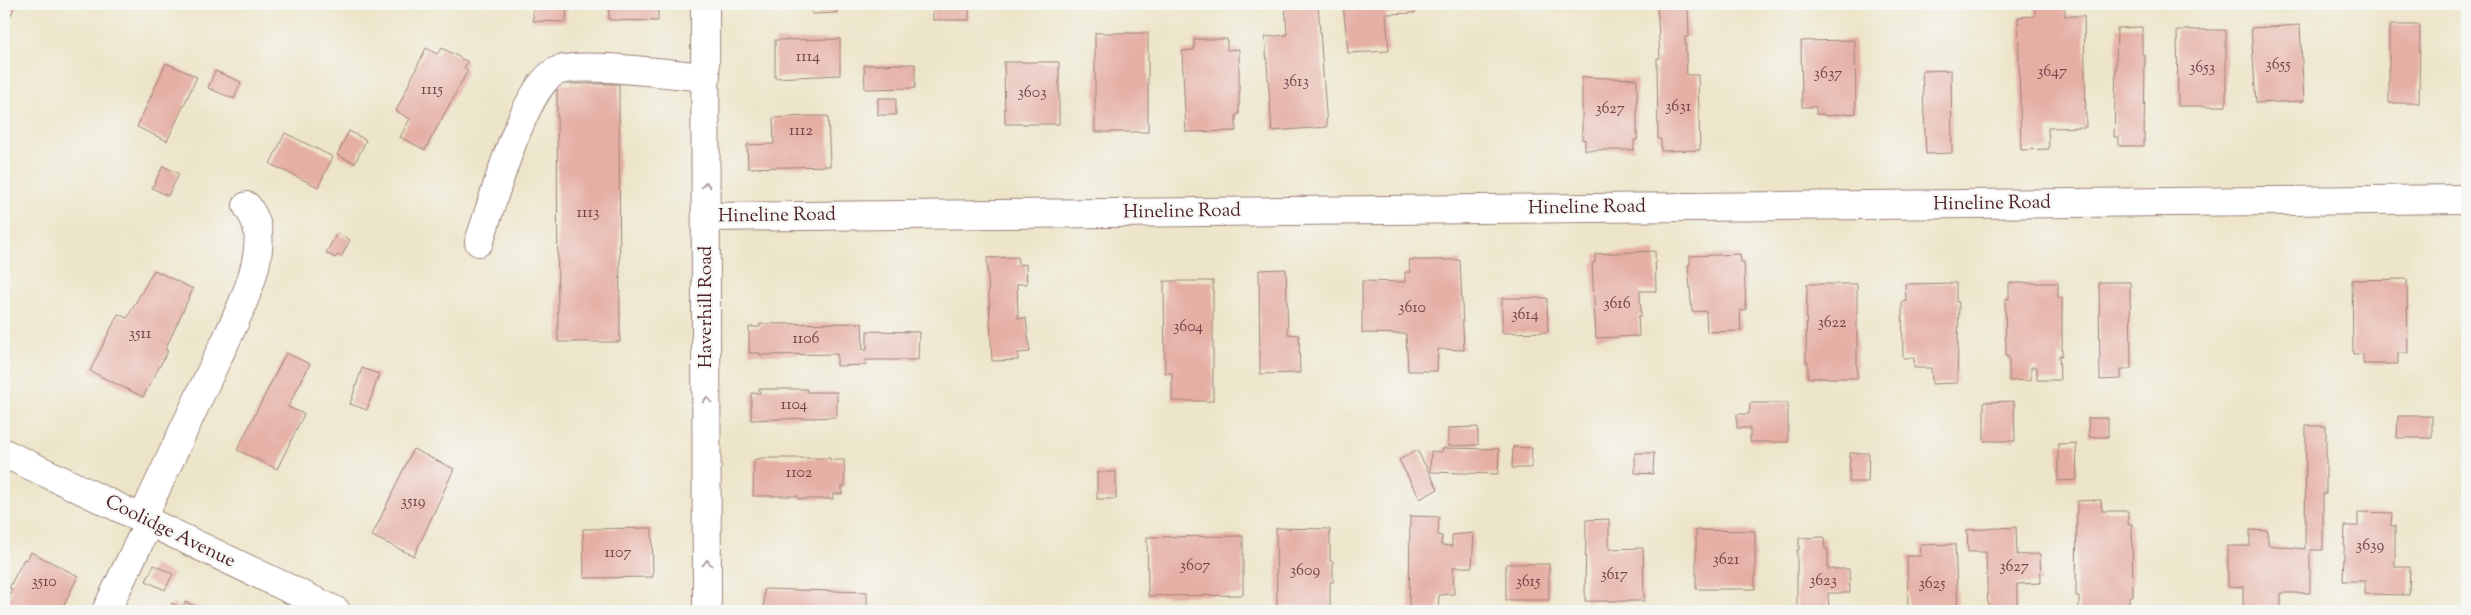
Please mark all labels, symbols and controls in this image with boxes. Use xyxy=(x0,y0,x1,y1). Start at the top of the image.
house number: 1114 xyxy=(796,46,820,69)
house number: 3655 xyxy=(2265,54,2291,77)
house number: 3653 xyxy=(2189,57,2215,80)
house number: 3647 xyxy=(2037,61,2067,84)
house number: 3637 xyxy=(1814,63,1842,86)
house number: 3613 xyxy=(1283,71,1309,94)
house number: 1115 xyxy=(421,79,443,102)
house number: 3603 xyxy=(1017,82,1047,105)
house number: 3631 xyxy=(1665,96,1692,119)
house number: 3627 xyxy=(1595,98,1625,121)
house number: 1112 xyxy=(789,120,813,143)
one-way arrow xyxy=(701,181,711,188)
street label: Hineline Road xyxy=(1933,189,2051,219)
street label: Hineline Road xyxy=(1528,193,1646,223)
street label: Hineline Road xyxy=(1123,197,1241,227)
street label: Hineline Road xyxy=(718,201,836,231)
house number: 1113 xyxy=(577,202,599,225)
street label: Haverhill Road xyxy=(693,245,720,368)
house number: 3616 xyxy=(1603,293,1631,316)
house number: 3610 xyxy=(1398,297,1426,320)
house number: 3614 xyxy=(1511,304,1539,327)
house number: 3622 xyxy=(1817,312,1847,335)
house number: 3604 xyxy=(1173,316,1203,339)
house number: 3511 xyxy=(129,323,152,346)
house number: 1106 xyxy=(792,328,820,351)
house number: 1104 xyxy=(781,394,807,417)
one-way arrow xyxy=(702,396,712,404)
house number: 1102 xyxy=(786,462,813,485)
street label: Coolidge Avenue xyxy=(100,489,240,575)
house number: 3519 xyxy=(401,491,426,514)
house number: 3639 xyxy=(2356,535,2384,558)
house number: 1107 xyxy=(604,542,632,565)
house number: 3621 xyxy=(1712,549,1740,572)
house number: 3607 xyxy=(1180,555,1210,578)
house number: 3627 xyxy=(1999,556,2029,579)
one-way arrow xyxy=(702,558,712,566)
house number: 3609 xyxy=(1290,560,1320,583)
house number: 3617 xyxy=(1600,564,1628,587)
house number: 3623 xyxy=(1809,570,1837,593)
house number: 3510 xyxy=(31,571,57,594)
house number: 3615 xyxy=(1515,571,1541,594)
house number: 3625 xyxy=(1918,573,1946,596)

